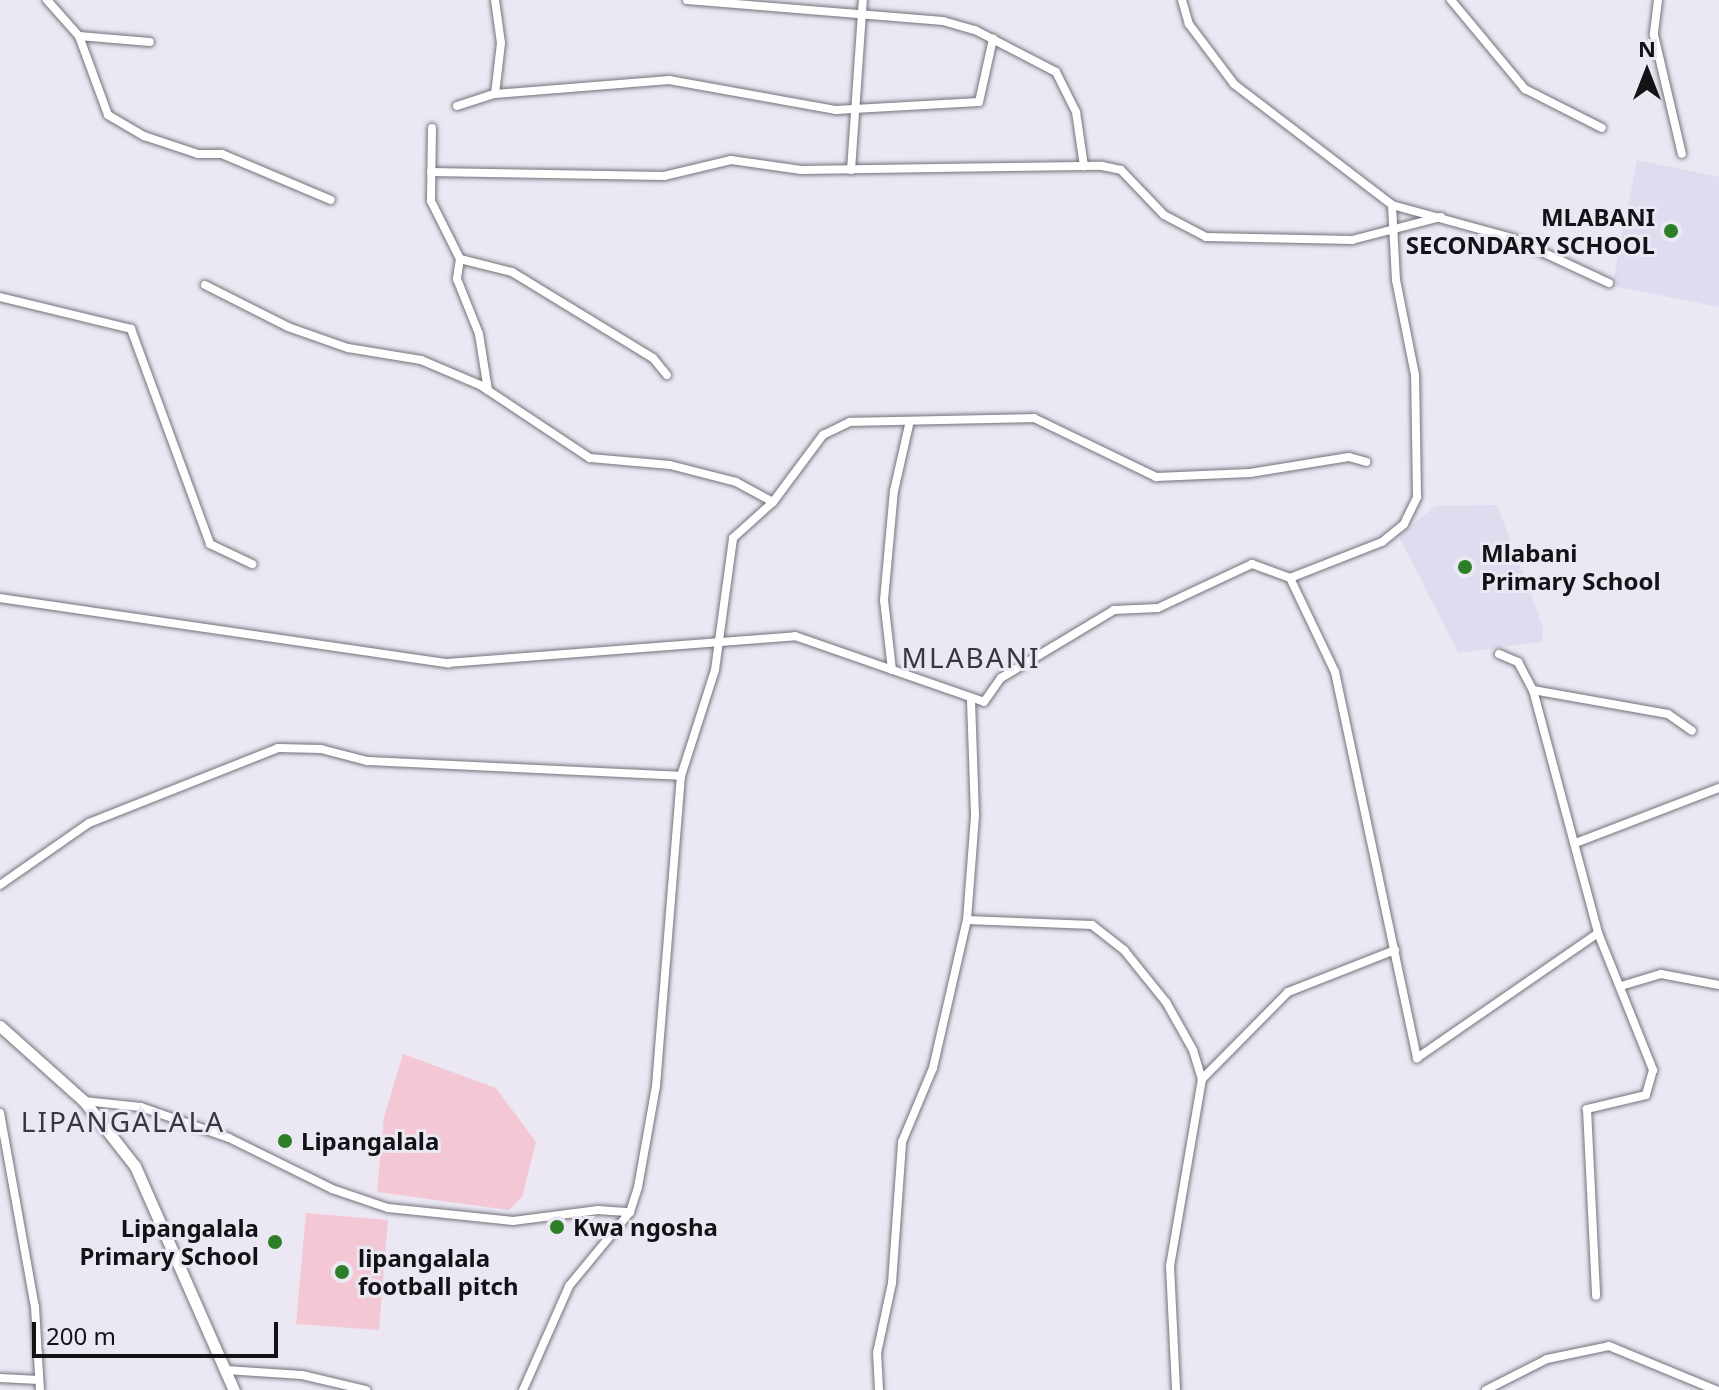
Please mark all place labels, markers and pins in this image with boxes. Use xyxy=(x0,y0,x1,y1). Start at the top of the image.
place label: MLABANI SECONDARY SCHOOL xyxy=(1406,203,1655,259)
marker: MLABANI SECONDARY SCHOOL xyxy=(1662,222,1680,240)
place label: Mlabani Primary School xyxy=(1481,539,1661,595)
marker: Mlabani Primary School xyxy=(1456,558,1474,576)
place label: Lipangalala xyxy=(301,1127,439,1155)
marker: Lipangalala xyxy=(276,1132,294,1150)
place label: Kwa ngosha xyxy=(573,1213,718,1241)
place label: Lipangalala Primary School xyxy=(79,1214,259,1270)
marker: Kwa ngosha xyxy=(548,1218,566,1236)
marker: Lipangalala Primary School xyxy=(266,1233,284,1251)
place label: lipangalala football pitch xyxy=(358,1244,519,1300)
marker: lipangalala football pitch xyxy=(333,1263,351,1281)

